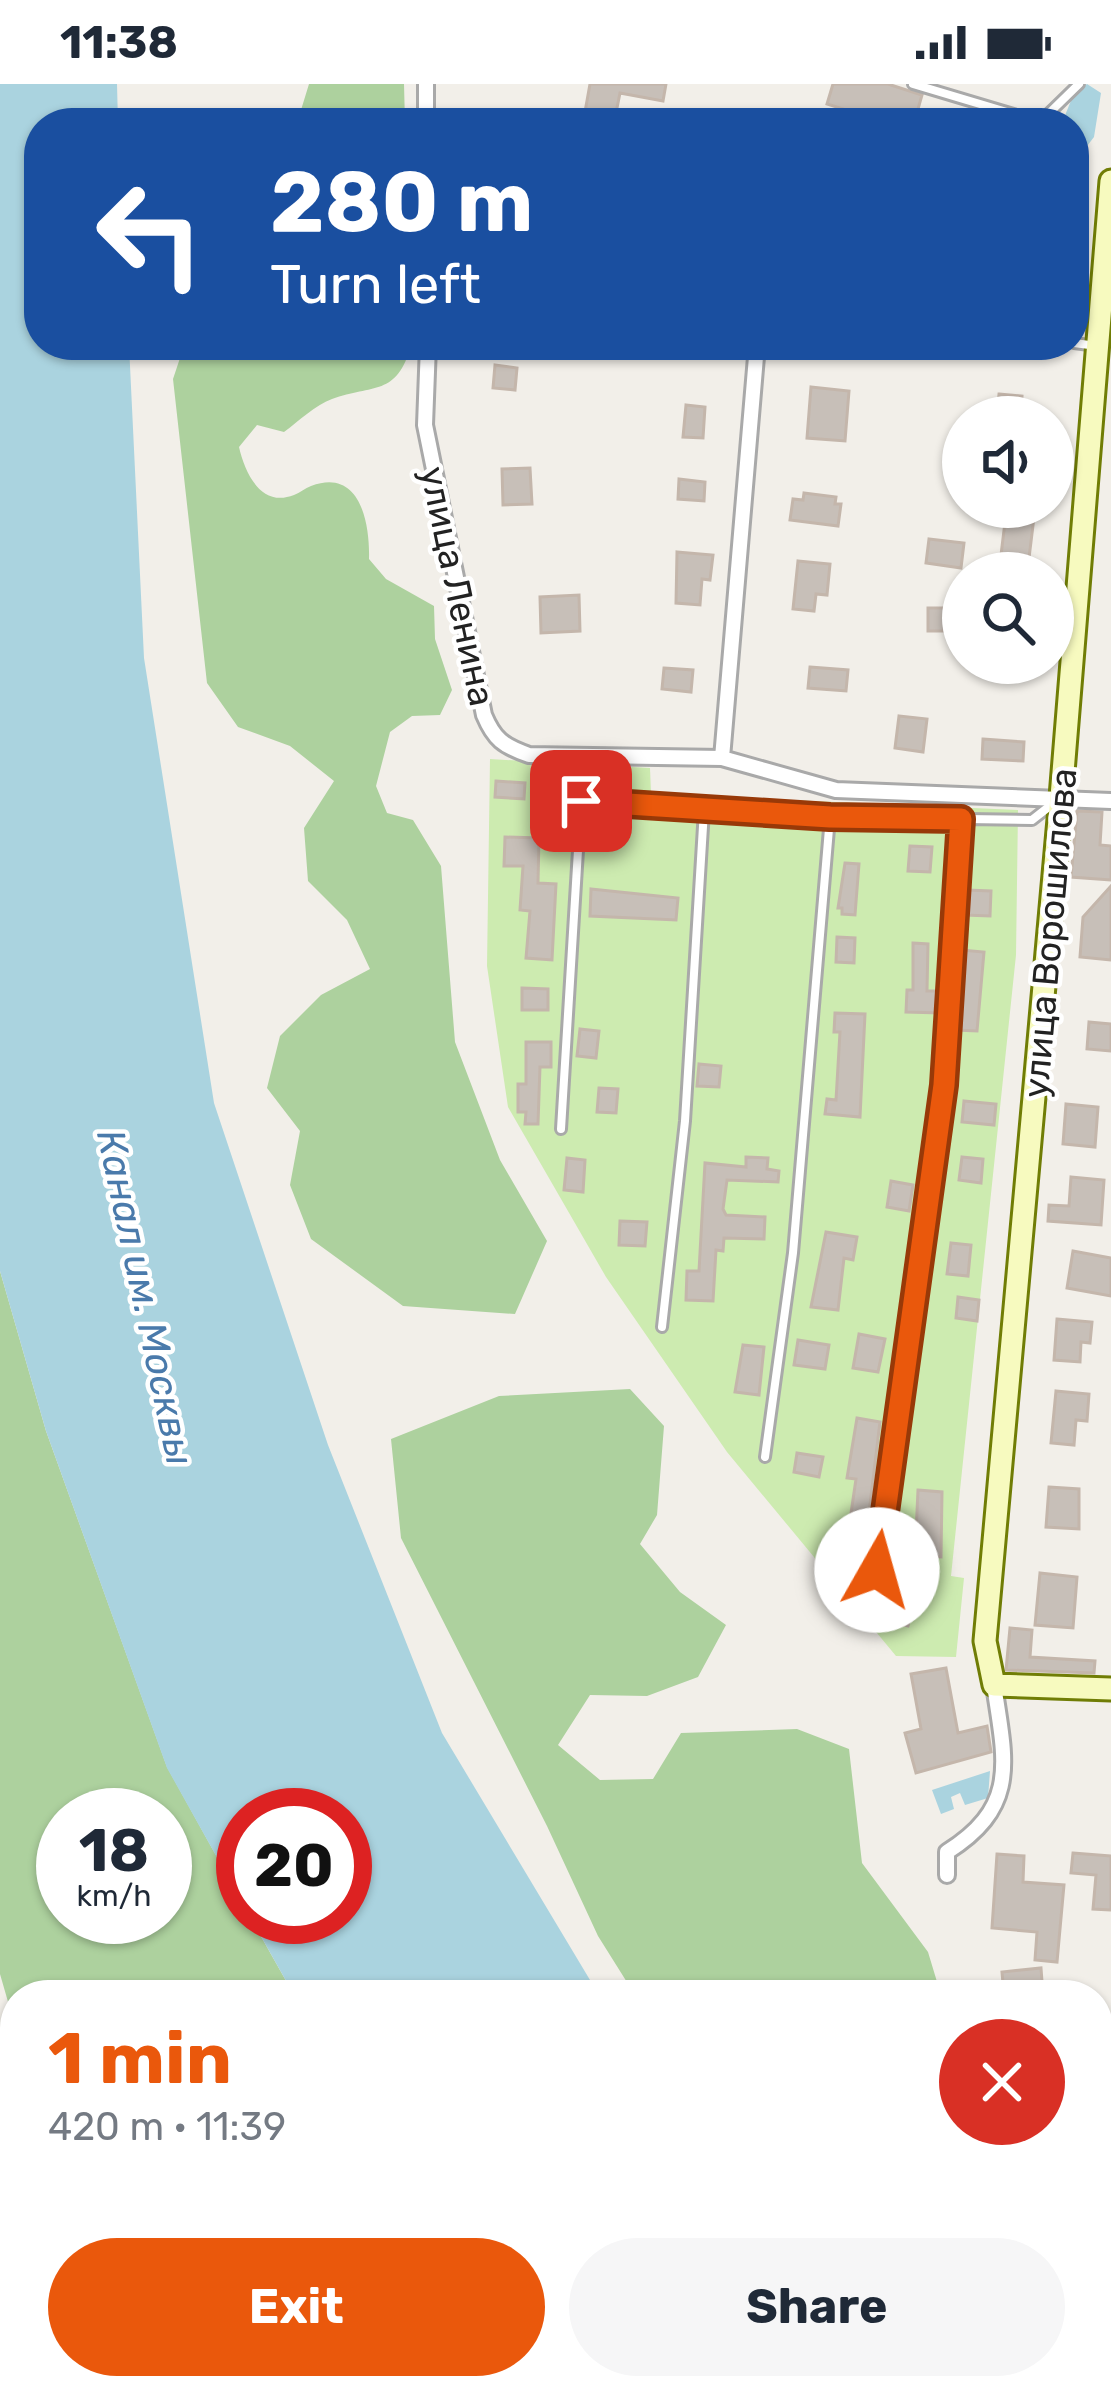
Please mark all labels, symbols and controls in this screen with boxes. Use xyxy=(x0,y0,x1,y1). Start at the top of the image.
text: 11:38 xyxy=(60,16,178,69)
text: 280 m xyxy=(270,152,533,252)
icon: left xyxy=(72,156,228,312)
text: Turn left xyxy=(270,253,481,317)
map controls xyxy=(942,396,1074,684)
button: sound xyxy=(942,396,1074,528)
street label: улица Ленина xyxy=(411,463,504,710)
button: search xyxy=(942,552,1074,684)
pin xyxy=(530,750,632,852)
street label: улица Ворошилова xyxy=(1014,766,1085,1100)
icon: arrive xyxy=(548,768,614,834)
water label: Канал им. Москвы xyxy=(87,1125,203,1469)
position arrow xyxy=(814,1507,940,1633)
speed limit sign: 20 xyxy=(216,1788,372,1944)
text: 18 xyxy=(79,1815,149,1886)
text: km/h xyxy=(77,1878,151,1914)
text: 1 min xyxy=(48,2016,232,2101)
button: close xyxy=(939,2019,1065,2145)
text: 420 m · 11:39 xyxy=(48,2104,286,2150)
button: Exit xyxy=(48,2238,545,2376)
button: Share xyxy=(569,2238,1065,2376)

